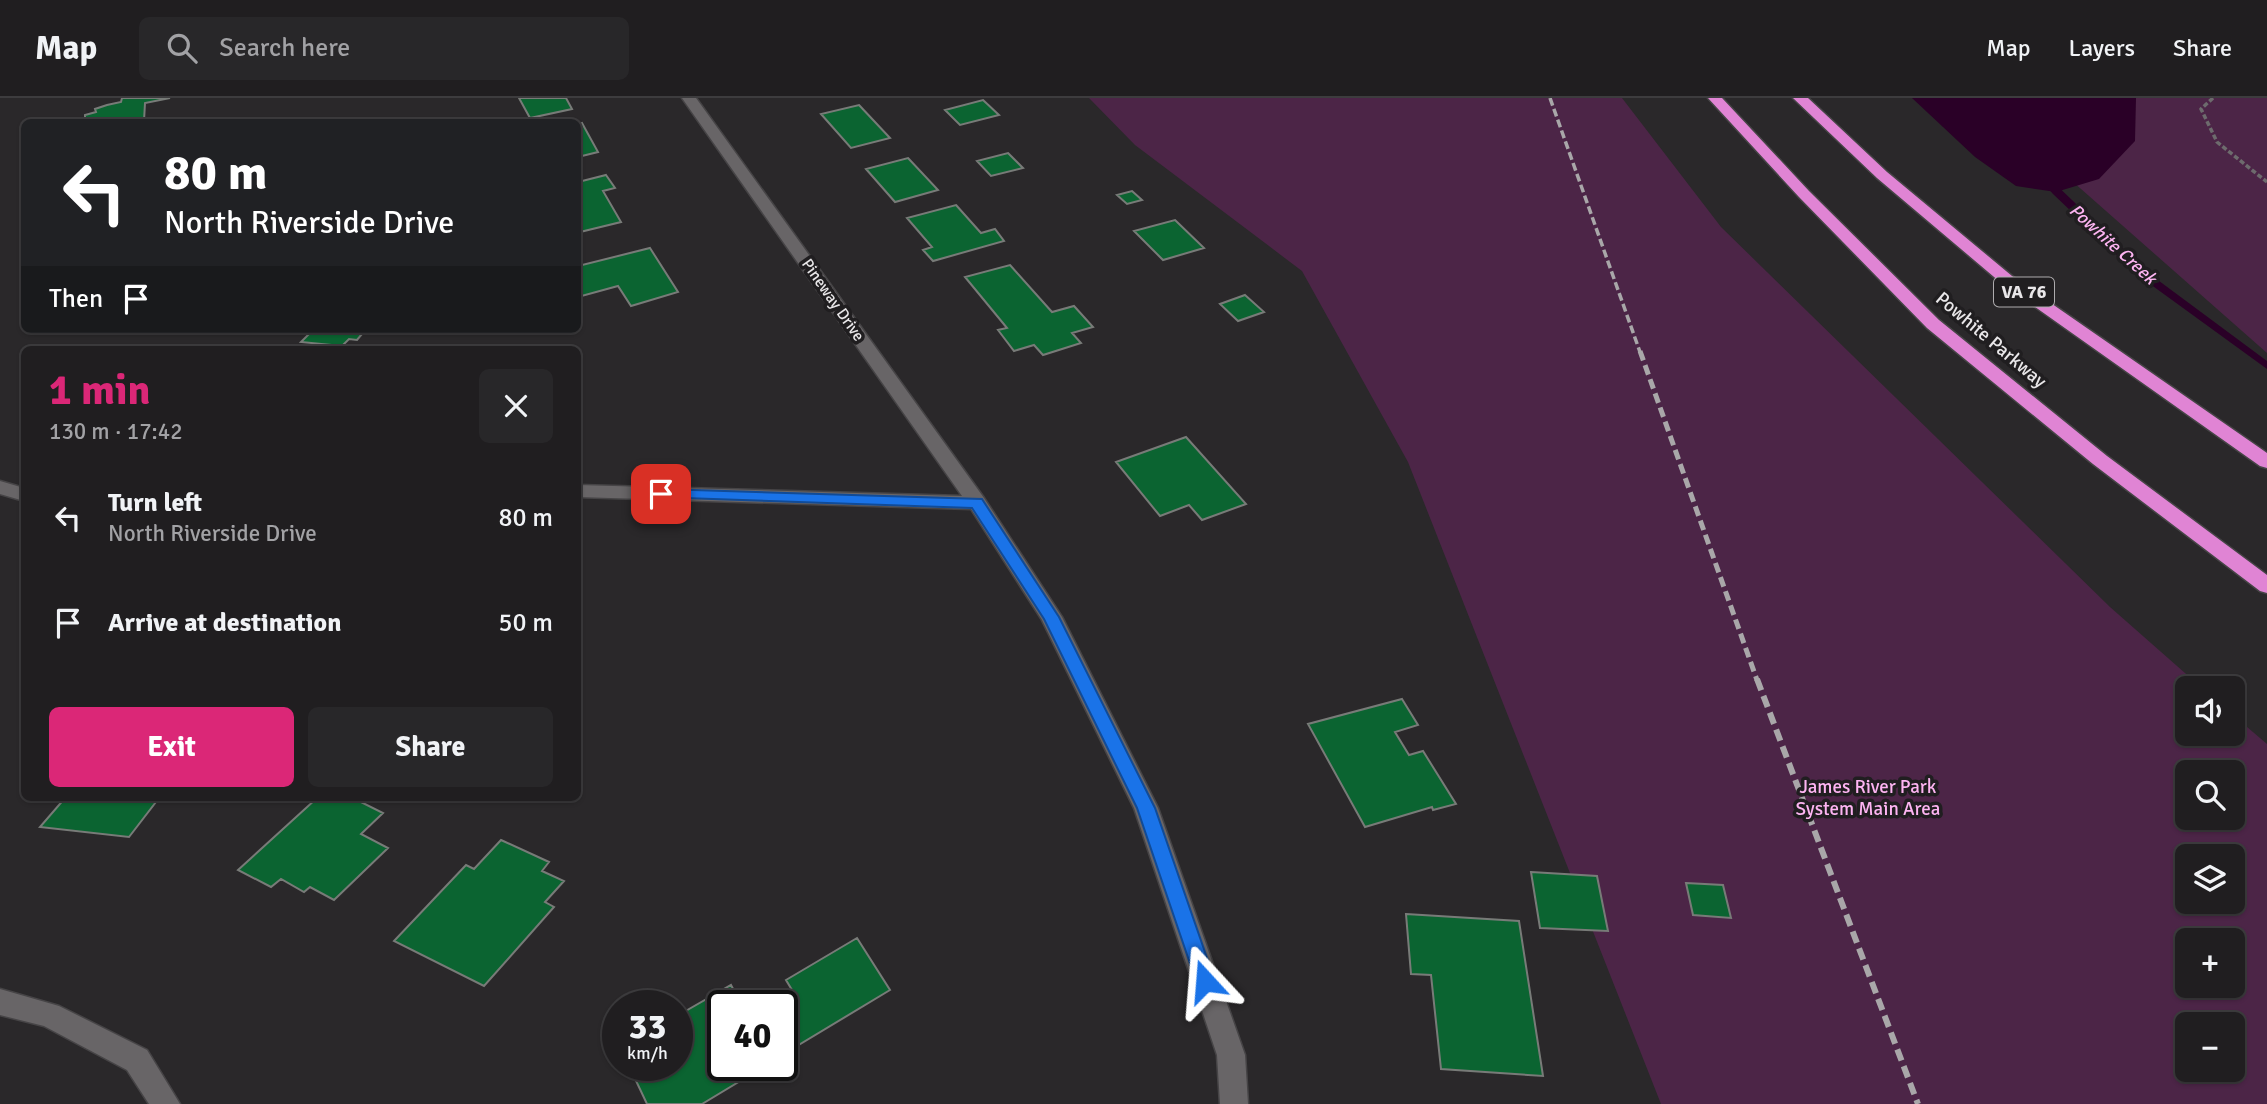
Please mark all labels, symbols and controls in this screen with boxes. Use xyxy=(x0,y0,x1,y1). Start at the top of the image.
search box xyxy=(139,17,629,80)
text: Map xyxy=(35,28,97,69)
icon: search xyxy=(163,29,201,67)
text: Search here xyxy=(219,32,350,64)
text: Map xyxy=(1986,33,2031,63)
text: Layers xyxy=(2069,33,2135,63)
text: Share xyxy=(2173,33,2232,63)
text: 80 m xyxy=(164,143,267,203)
icon: left xyxy=(49,147,140,238)
water label: Powhite Creek xyxy=(2065,199,2163,290)
text: North Riverside Drive xyxy=(164,203,454,242)
street label: Pineway Drive xyxy=(797,255,869,345)
road number: VA 76 xyxy=(1994,278,2054,307)
icon: arrive xyxy=(117,280,155,318)
text: Then xyxy=(49,283,103,315)
street label: Powhite Parkway xyxy=(1931,287,2051,393)
text: 1 min xyxy=(49,365,150,416)
button: close xyxy=(479,369,553,443)
text: 130 m · 17:42 xyxy=(49,417,183,446)
pin xyxy=(631,464,691,524)
icon: arrive xyxy=(642,475,680,513)
text: Turn left xyxy=(108,487,202,519)
icon: left xyxy=(49,499,87,537)
text: 80 m xyxy=(498,502,553,534)
text: North Riverside Drive xyxy=(108,519,317,548)
icon: arrive xyxy=(49,604,87,642)
text: Arrive at destination xyxy=(108,607,341,639)
text: 50 m xyxy=(498,607,553,639)
map controls xyxy=(2175,676,2245,1082)
button: sound xyxy=(2175,676,2245,746)
button: Exit xyxy=(49,707,294,787)
button: Share xyxy=(308,707,553,787)
button: search xyxy=(2175,760,2245,830)
park label: James River Park System Main Area xyxy=(1796,775,1940,821)
button: layers xyxy=(2175,844,2245,914)
button: + xyxy=(2175,928,2245,998)
position arrow xyxy=(1168,944,1242,1018)
speed limit sign: 40 xyxy=(707,990,798,1081)
text: 33 xyxy=(629,1005,666,1048)
button: − xyxy=(2175,1012,2245,1082)
text: km/h xyxy=(627,1042,668,1064)

